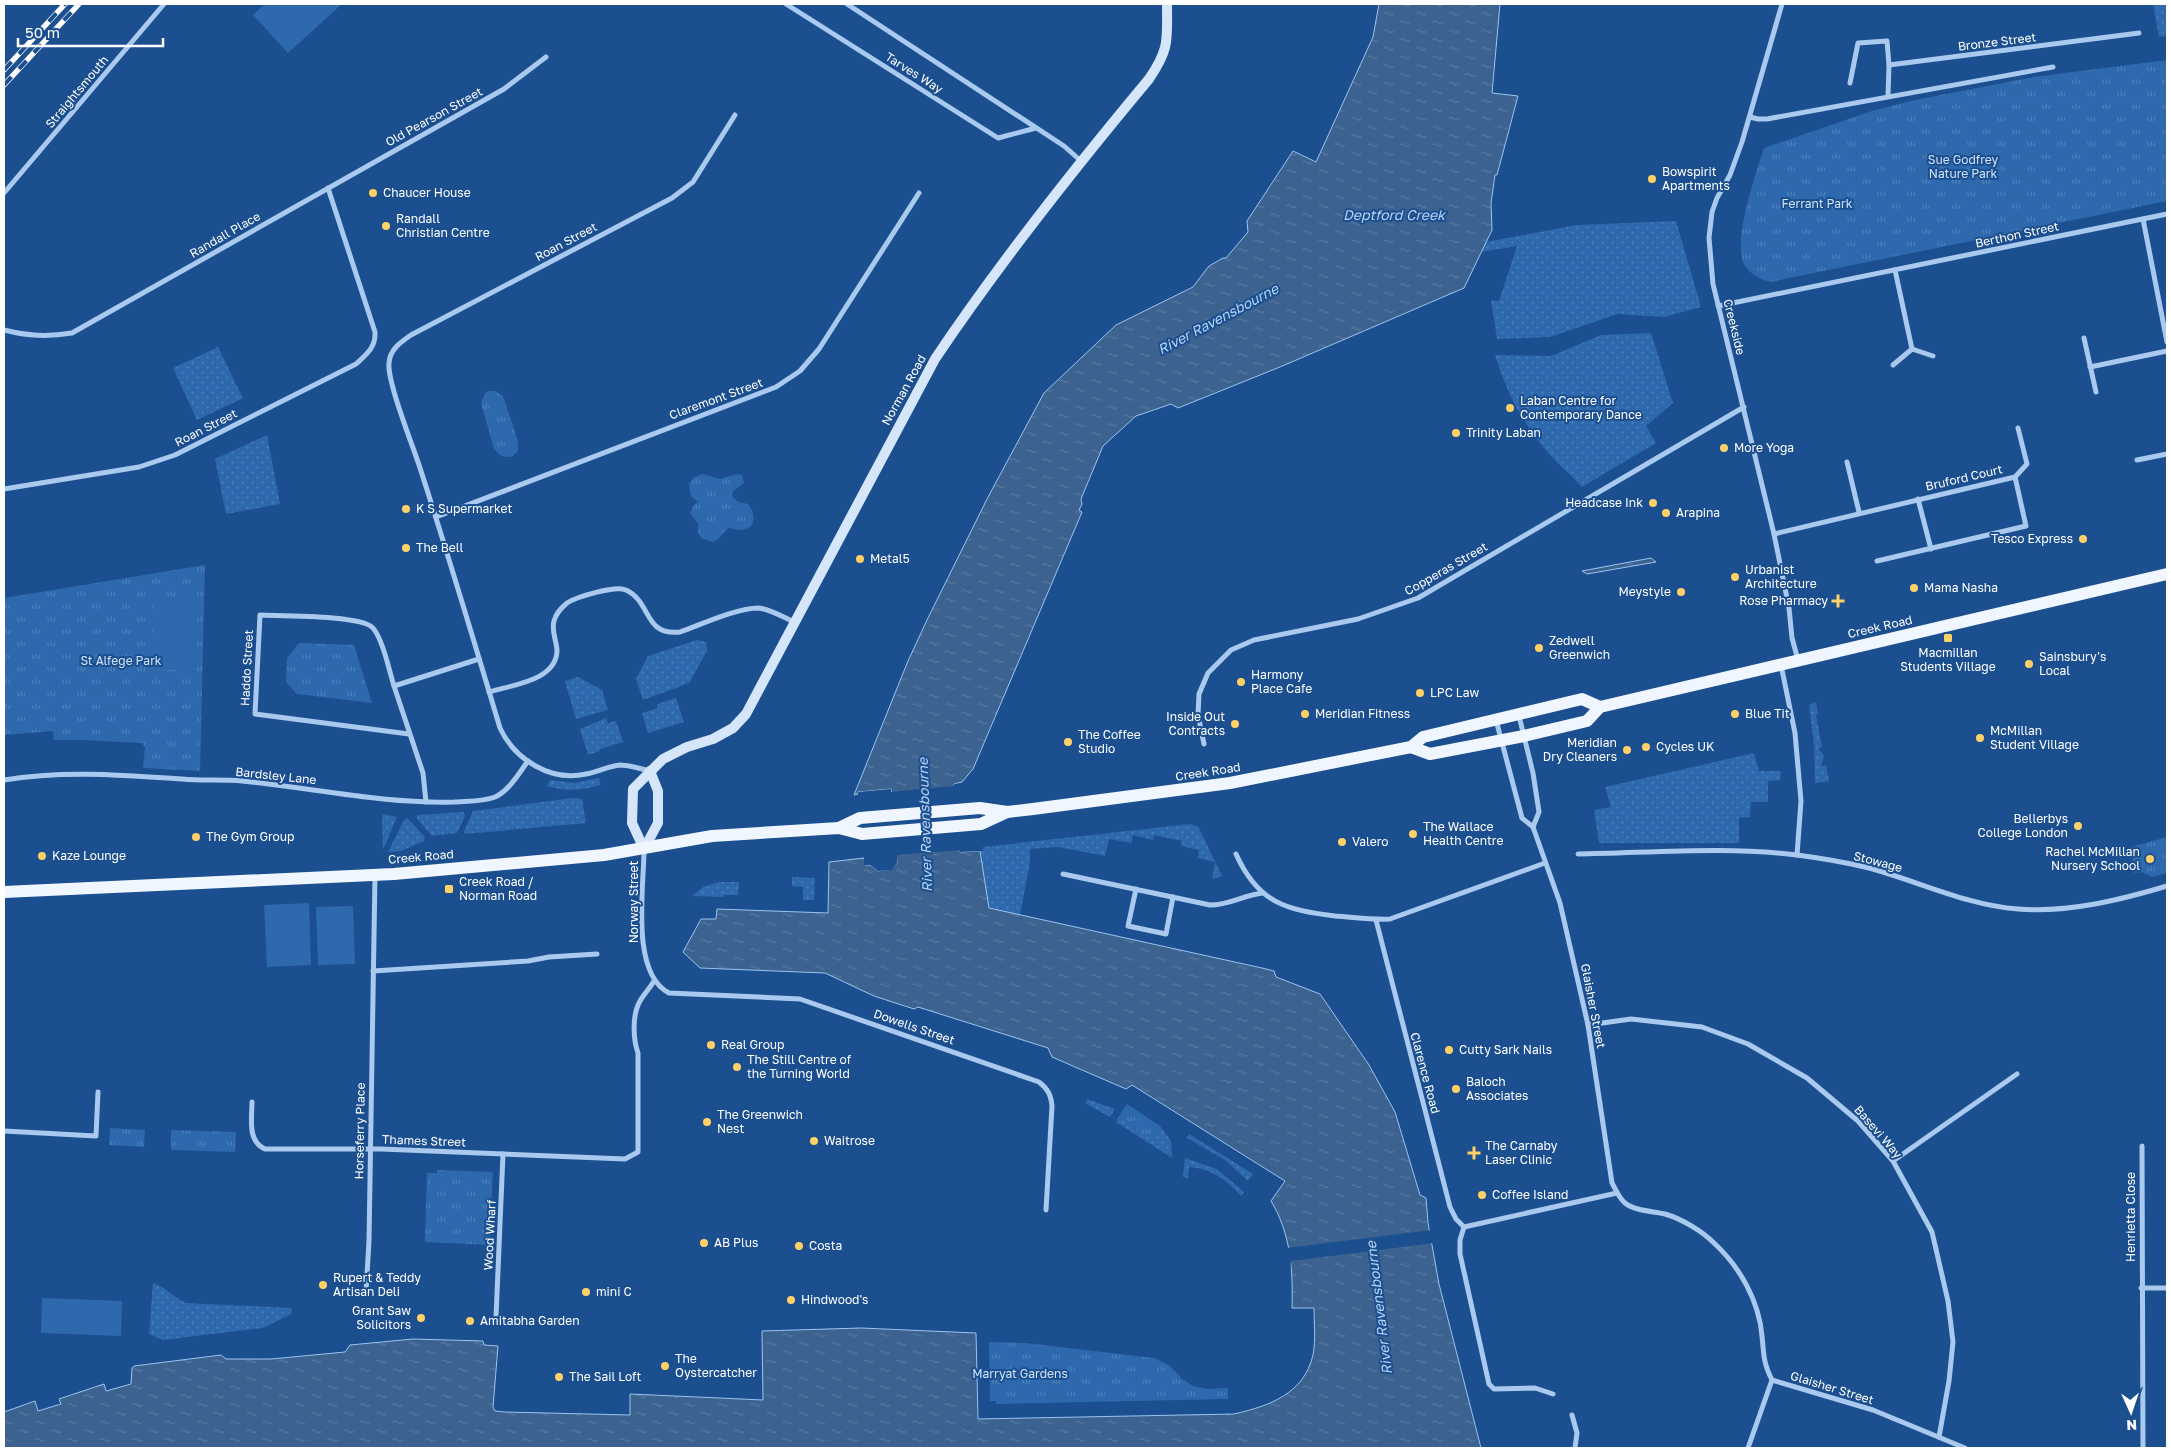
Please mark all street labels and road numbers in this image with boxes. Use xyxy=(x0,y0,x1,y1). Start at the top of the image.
street label: Bronze Street xyxy=(1957,29,2037,54)
street label: Tarves Way xyxy=(883,49,946,96)
street label: Straightsmouth xyxy=(42,52,111,131)
street label: Old Pearson Street xyxy=(383,84,485,149)
street label: Randall Place xyxy=(187,208,263,261)
street label: Berthon Street xyxy=(1974,218,2060,251)
street label: Roan Street xyxy=(532,219,599,264)
street label: Creekside xyxy=(1720,297,1749,357)
street label: Norman Road xyxy=(878,352,929,428)
street label: Claremont Street xyxy=(667,375,765,422)
street label: Roan Street xyxy=(172,405,240,450)
street label: Bruford Court xyxy=(1924,461,2004,494)
street label: Copperas Street xyxy=(1402,539,1490,598)
street label: Creek Road xyxy=(1846,612,1914,641)
street label: Haddo Street xyxy=(237,629,256,707)
street label: Creek Road xyxy=(1174,759,1242,784)
street label: Bardsley Lane xyxy=(235,764,317,787)
street label: Creek Road xyxy=(388,846,454,867)
street label: Stowage xyxy=(1852,848,1904,875)
street label: Norway Street xyxy=(626,861,641,943)
street label: Glaisher Street xyxy=(1578,962,1609,1050)
street label: Dowells Street xyxy=(872,1006,957,1047)
street label: Clarence Road xyxy=(1407,1031,1444,1115)
street label: Horseferry Place xyxy=(351,1082,368,1180)
street label: Basevi Way xyxy=(1851,1102,1906,1161)
street label: Thames Street xyxy=(382,1132,466,1149)
street label: Henrietta Close xyxy=(2123,1172,2138,1262)
street label: Wood Wharf xyxy=(480,1199,499,1271)
street label: Glaisher Street xyxy=(1789,1368,1876,1407)

